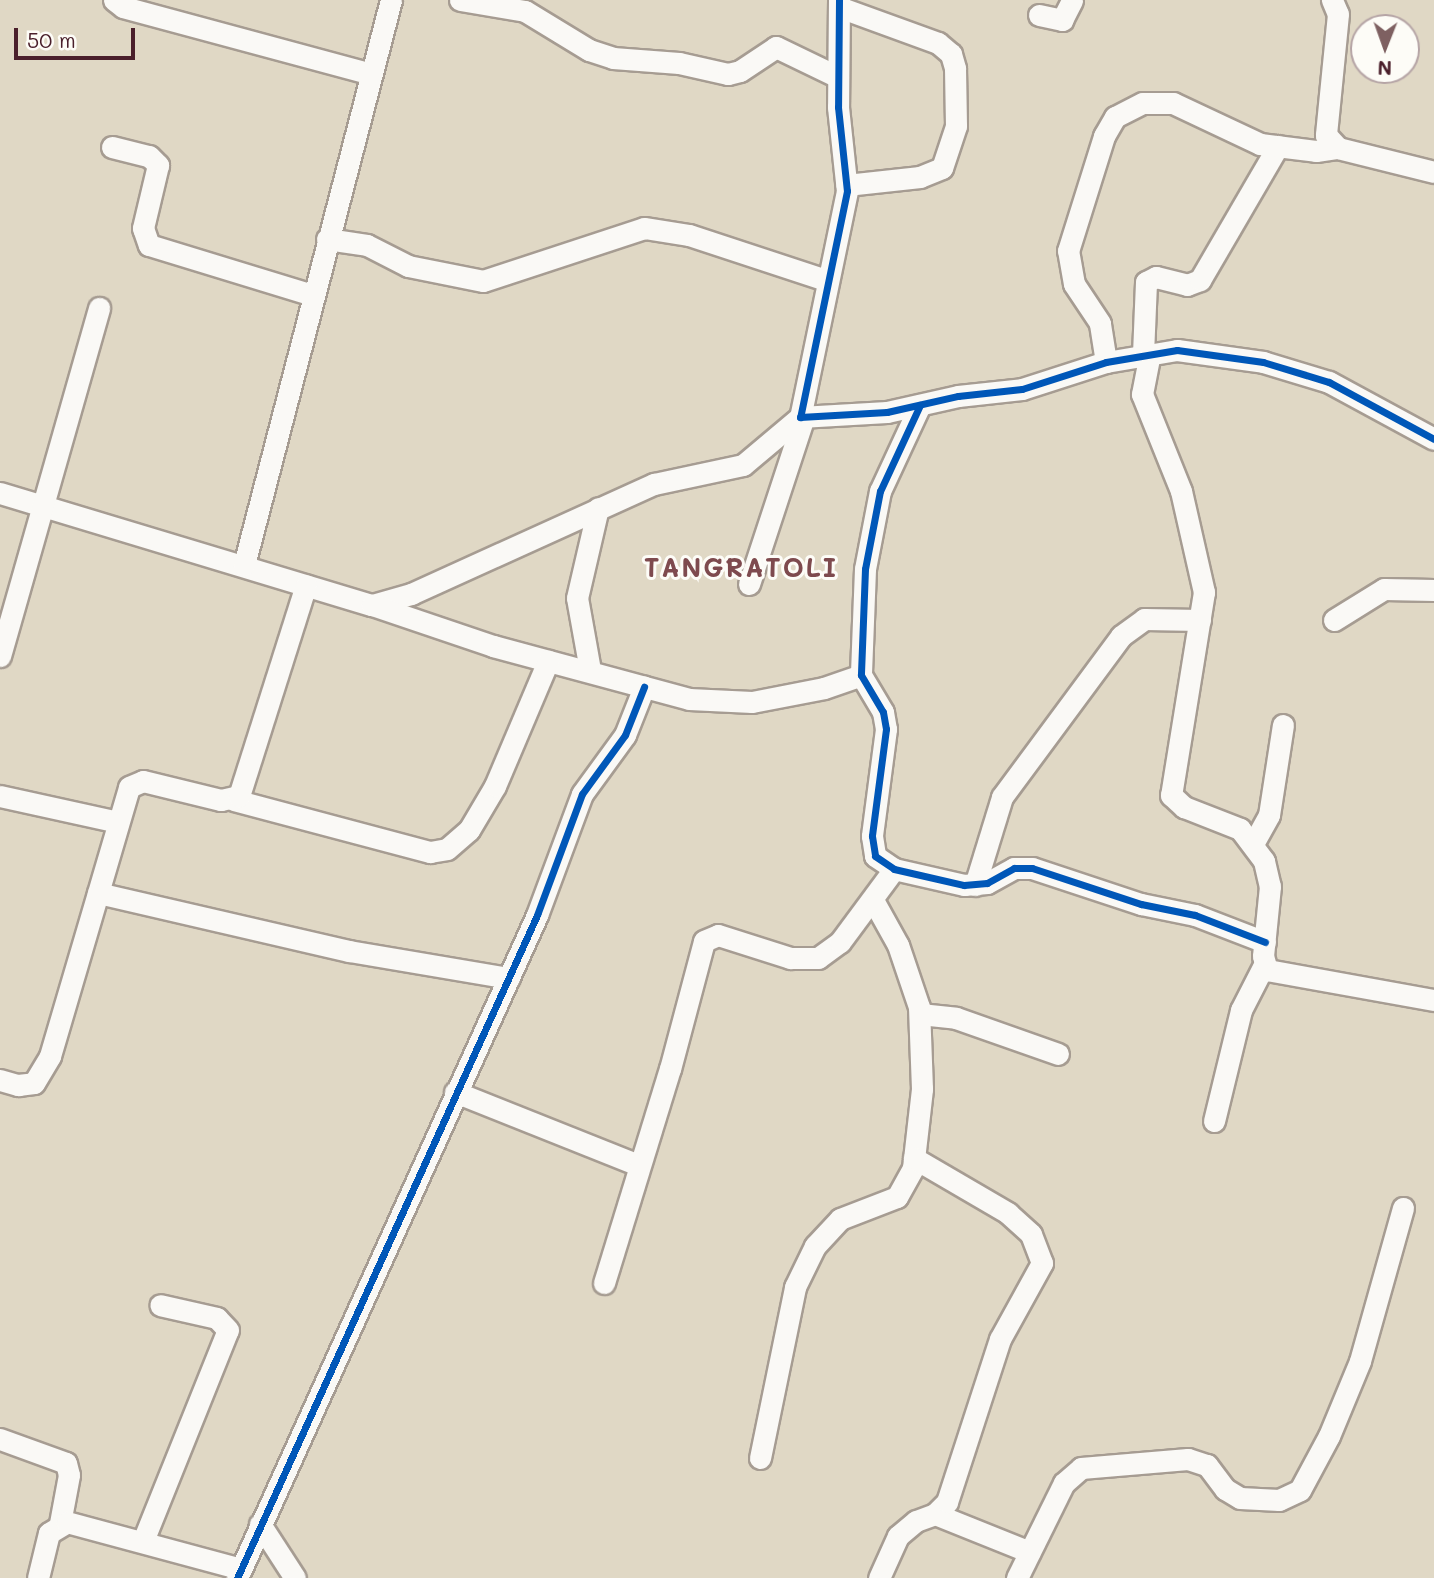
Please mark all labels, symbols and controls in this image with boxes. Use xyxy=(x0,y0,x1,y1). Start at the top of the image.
scale bar xyxy=(18,14,138,58)
north arrow xyxy=(1350,14,1420,84)
text: 50 m xyxy=(27,26,76,53)
text: N xyxy=(1377,56,1392,81)
district label: TANGRATOLI xyxy=(645,552,837,584)

